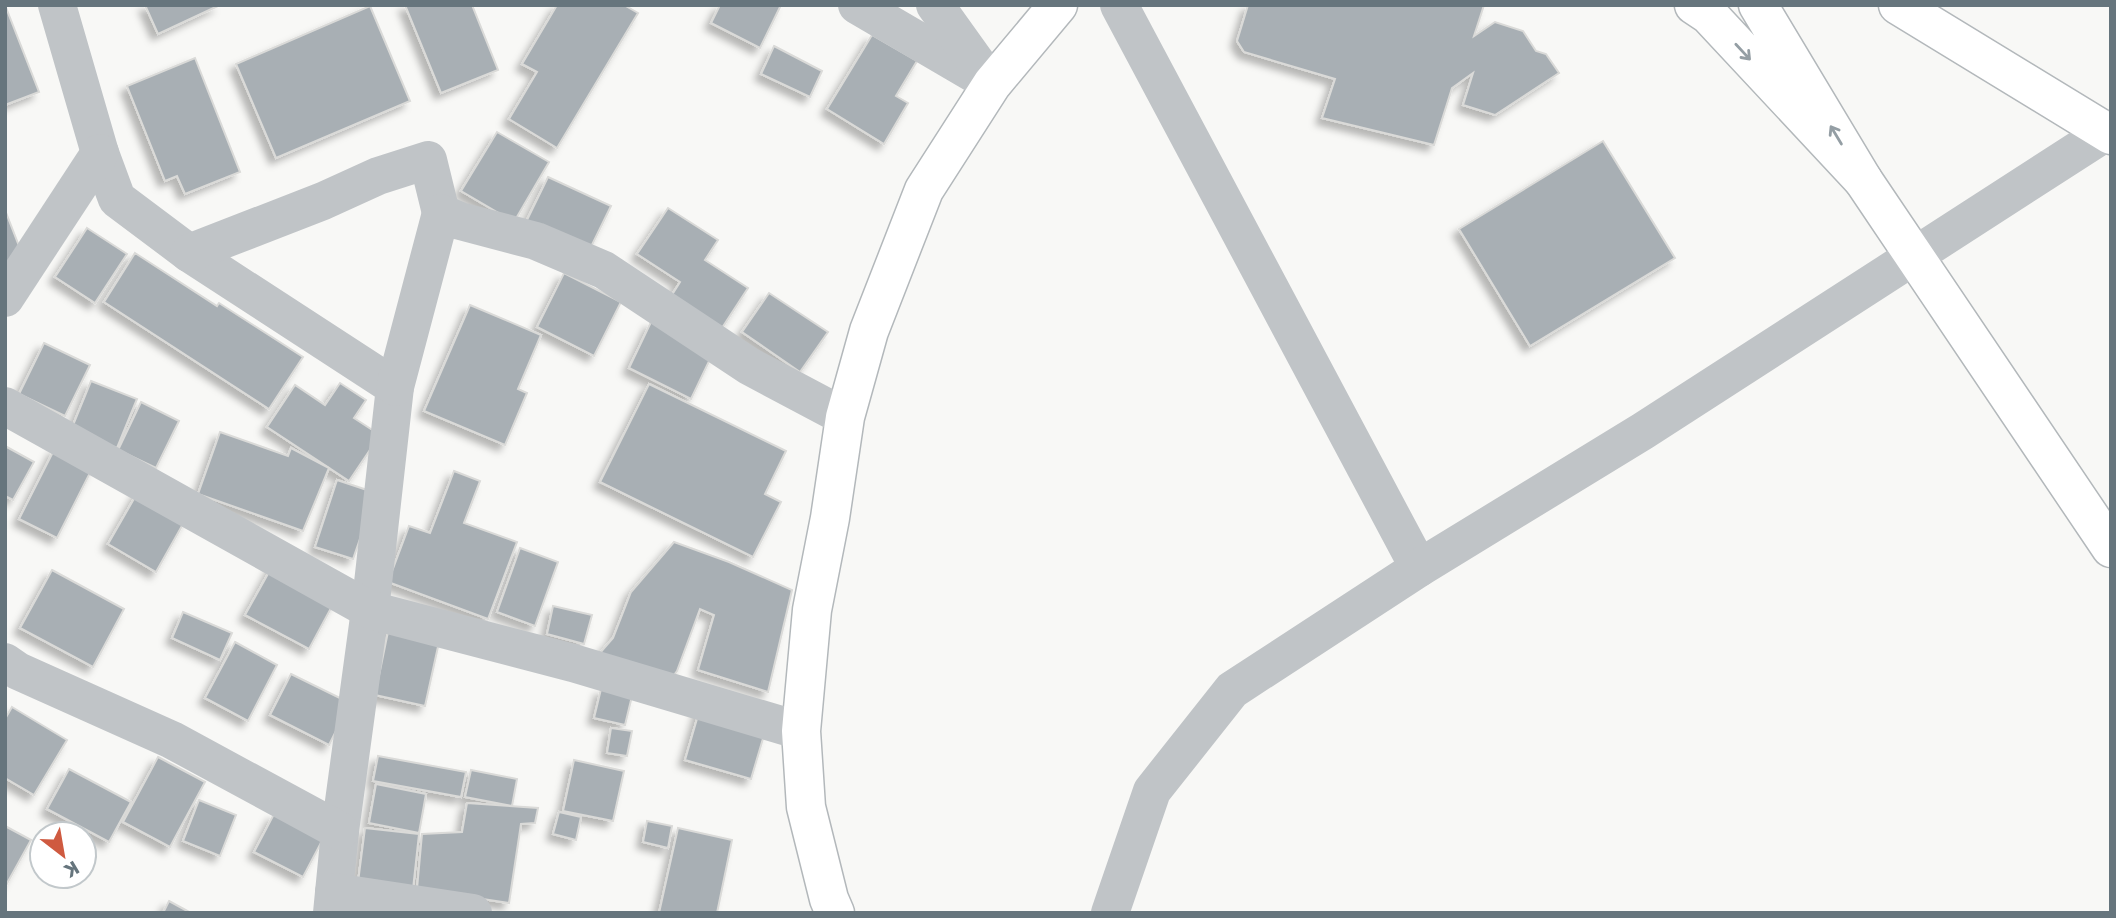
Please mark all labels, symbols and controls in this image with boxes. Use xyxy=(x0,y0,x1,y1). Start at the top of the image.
one-way arrow xyxy=(1735,43,1752,60)
one-way arrow xyxy=(1829,126,1843,146)
north arrow xyxy=(28,820,98,890)
text: K xyxy=(59,854,84,884)

